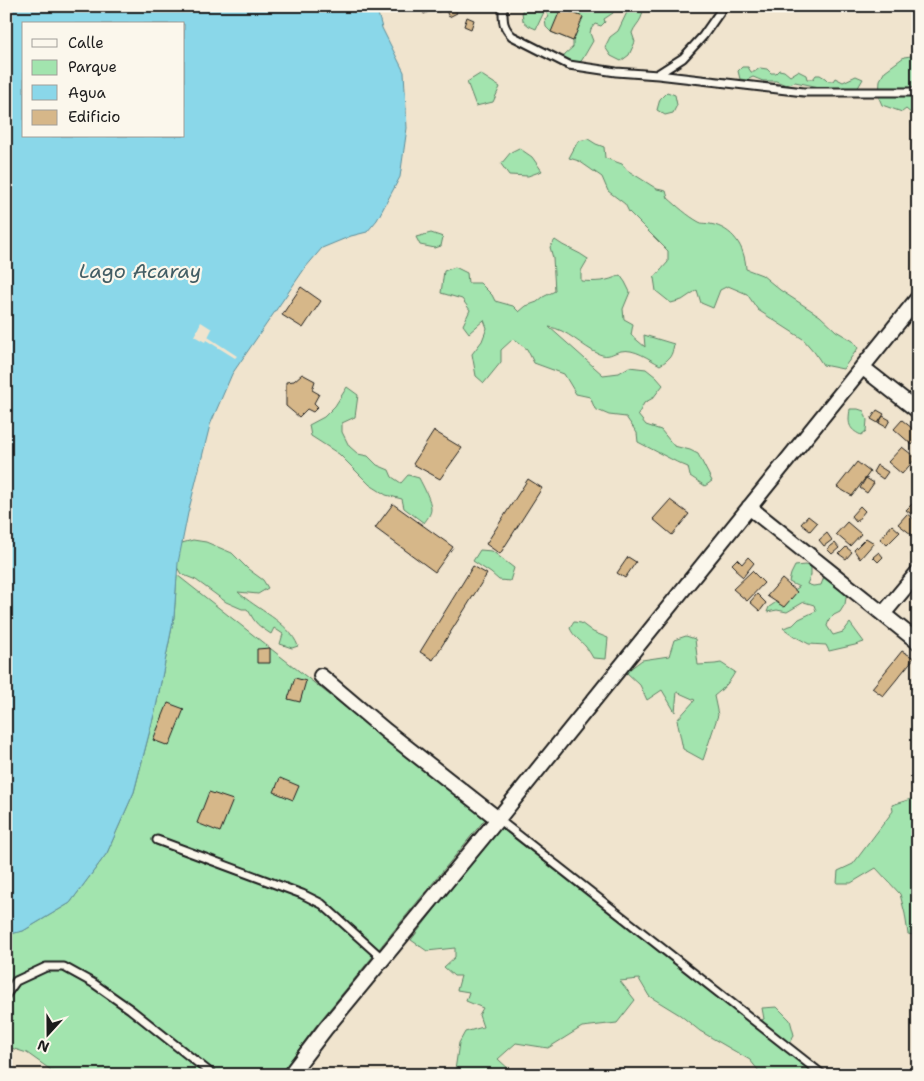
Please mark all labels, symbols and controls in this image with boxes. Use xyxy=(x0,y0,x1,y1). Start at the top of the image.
legend xyxy=(22,22,185,138)
text: Calle xyxy=(68,33,104,53)
text: Parque xyxy=(68,57,117,77)
text: Agua xyxy=(68,83,107,103)
text: Edificio xyxy=(68,107,120,127)
water label: Lago Acaray xyxy=(79,258,201,284)
north arrow xyxy=(22,1008,72,1058)
text: N xyxy=(35,1036,52,1057)

